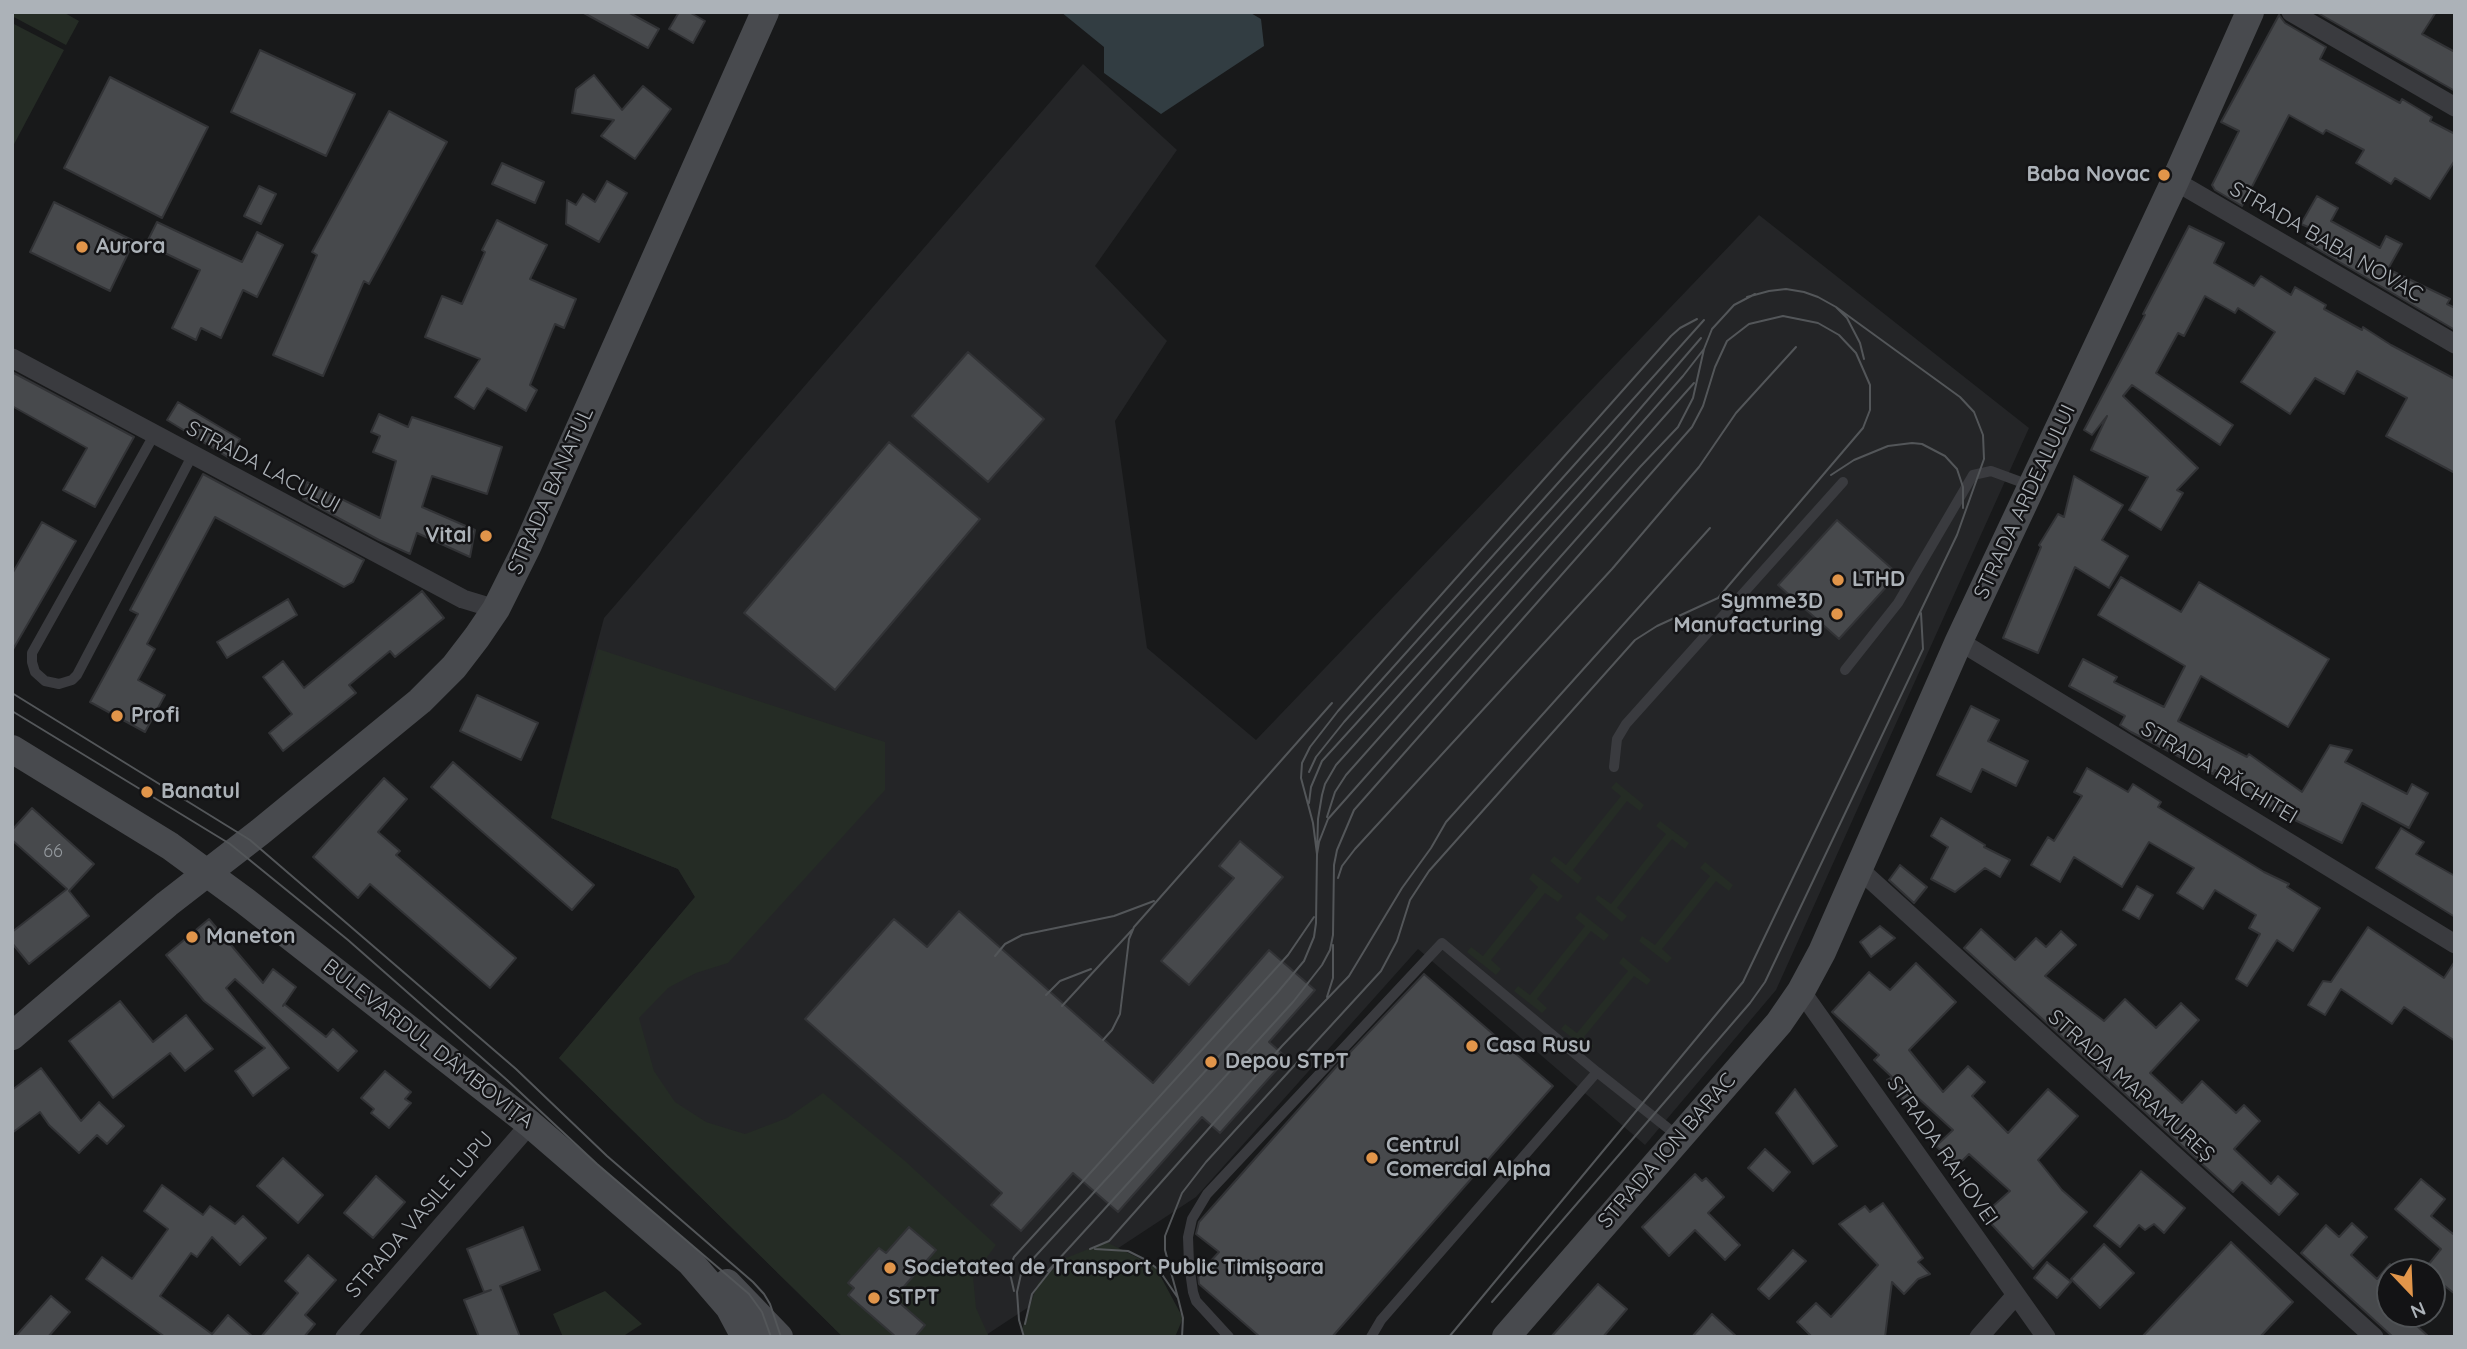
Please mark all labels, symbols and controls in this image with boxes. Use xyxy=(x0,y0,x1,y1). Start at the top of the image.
place label: Baba Novac xyxy=(2026,162,2150,188)
marker: Baba Novac xyxy=(2156,167,2172,183)
street label: STRADA BABA NOVAC xyxy=(2225,177,2427,307)
place label: Aurora xyxy=(96,234,165,260)
marker: Aurora xyxy=(74,239,90,255)
street label: STRADA ARDEALULUI xyxy=(1969,401,2081,603)
street label: STRADA BANATUL xyxy=(503,403,599,579)
street label: STRADA LACULUI xyxy=(182,416,344,518)
place label: Vital xyxy=(425,523,472,549)
marker: Vital xyxy=(478,528,494,544)
place label: LTHD xyxy=(1852,567,1905,593)
marker: LTHD xyxy=(1830,572,1846,588)
place label: Symme3D Manufacturing xyxy=(1674,589,1823,639)
marker: Symme3D Manufacturing xyxy=(1829,606,1845,622)
place label: Profi xyxy=(131,703,180,729)
marker: Profi xyxy=(109,708,125,724)
street label: STRADA RĂCHITEI xyxy=(2136,716,2302,830)
place label: Banatul xyxy=(161,779,240,805)
marker: Banatul xyxy=(139,784,155,800)
house number: 66 xyxy=(43,841,63,863)
place label: Maneton xyxy=(206,924,295,950)
marker: Maneton xyxy=(184,929,200,945)
street label: BULEVARDUL DÂMBOVIȚA xyxy=(318,954,538,1134)
street label: STRADA MARAMUREȘ xyxy=(2043,1005,2219,1167)
place label: Casa Rusu xyxy=(1486,1033,1591,1059)
marker: Casa Rusu xyxy=(1464,1038,1480,1054)
place label: Depou STPT xyxy=(1225,1049,1349,1075)
marker: Depou STPT xyxy=(1203,1054,1219,1070)
street label: STRADA ION BARAC xyxy=(1593,1068,1741,1234)
street label: STRADA RAHOVEI xyxy=(1881,1072,2003,1230)
street label: STRADA VASILE LUPU xyxy=(341,1127,499,1303)
place label: Centrul Comercial Alpha xyxy=(1386,1133,1551,1183)
marker: Centrul Comercial Alpha xyxy=(1364,1150,1380,1166)
place label: Societatea de Transport Public Timișoara xyxy=(904,1255,1324,1281)
north arrow xyxy=(2376,1258,2446,1328)
marker: Societatea de Transport Public Timișoara xyxy=(882,1260,898,1276)
place label: STPT xyxy=(888,1285,939,1311)
marker: STPT xyxy=(866,1290,882,1306)
text: N xyxy=(2407,1297,2430,1324)

